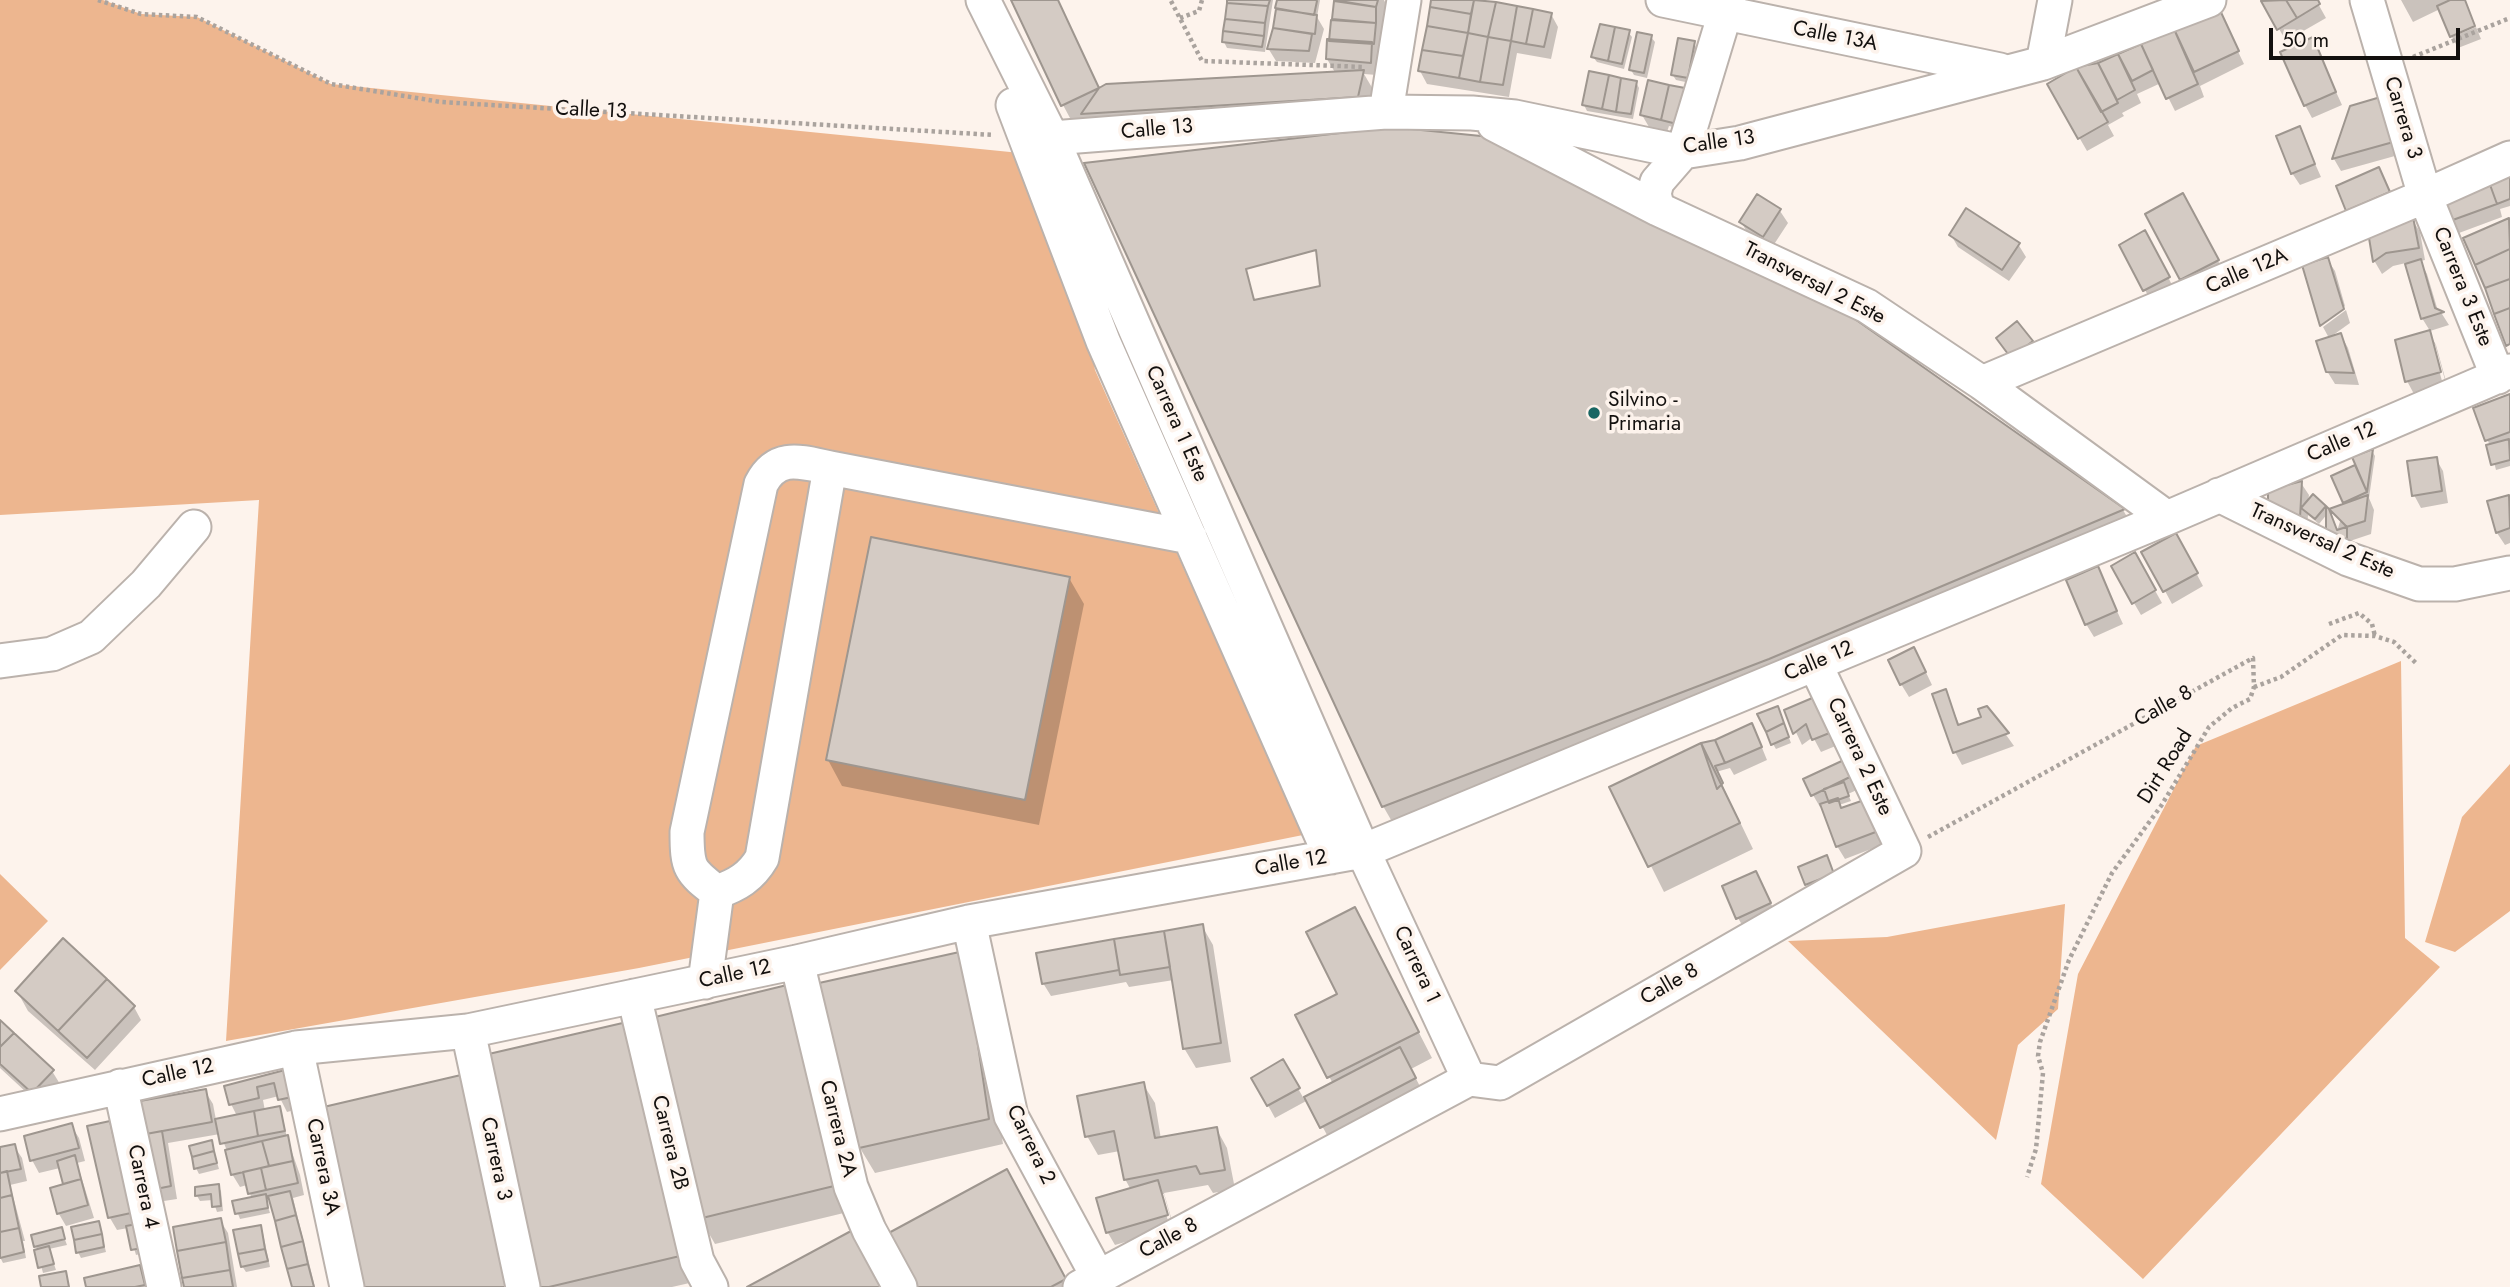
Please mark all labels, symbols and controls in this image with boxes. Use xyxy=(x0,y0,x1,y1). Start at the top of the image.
scale bar xyxy=(2272,14,2463,58)
street label: Calle 13A xyxy=(1791,16,1879,58)
text: 50 m xyxy=(2282,25,2329,55)
street label: Carrera 3 xyxy=(2378,74,2426,162)
street label: Calle 13 xyxy=(554,97,628,125)
street label: Calle 13 xyxy=(1120,114,1194,146)
street label: Calle 13 xyxy=(1682,126,1756,160)
street label: Carrera 3 Este xyxy=(2427,224,2497,350)
street label: Transversal 2 Este xyxy=(1739,237,1889,331)
street label: Calle 12A xyxy=(2202,243,2292,301)
street label: Carrera 1 Este xyxy=(1139,362,1213,486)
place label: Silvino - Primaria xyxy=(1608,388,1681,438)
marker: Silvino - Primaria xyxy=(1586,405,1602,421)
street label: Calle 12 xyxy=(2304,417,2380,469)
street label: Transversal 2 Este xyxy=(2246,499,2398,585)
street label: Calle 12 xyxy=(1781,636,1857,688)
street label: Calle 8 xyxy=(2130,681,2198,733)
street label: Carrera 2 Este xyxy=(1821,694,1897,820)
street label: Dirt Road xyxy=(2133,725,2199,809)
street label: Calle 12 xyxy=(1253,845,1329,883)
street label: Carrera 1 xyxy=(1387,922,1445,1008)
street label: Calle 12 xyxy=(697,955,773,995)
street label: Calle 8 xyxy=(1637,958,1703,1012)
street label: Calle 12 xyxy=(140,1054,216,1094)
street label: Carrera 2A xyxy=(813,1078,861,1180)
street label: Carrera 2B xyxy=(645,1093,693,1193)
street label: Carrera 2 xyxy=(1000,1101,1060,1189)
street label: Carrera 3 xyxy=(474,1115,516,1203)
street label: Carrera 3A xyxy=(299,1116,345,1218)
street label: Carrera 4 xyxy=(121,1143,163,1231)
street label: Calle 8 xyxy=(1135,1213,1203,1265)

